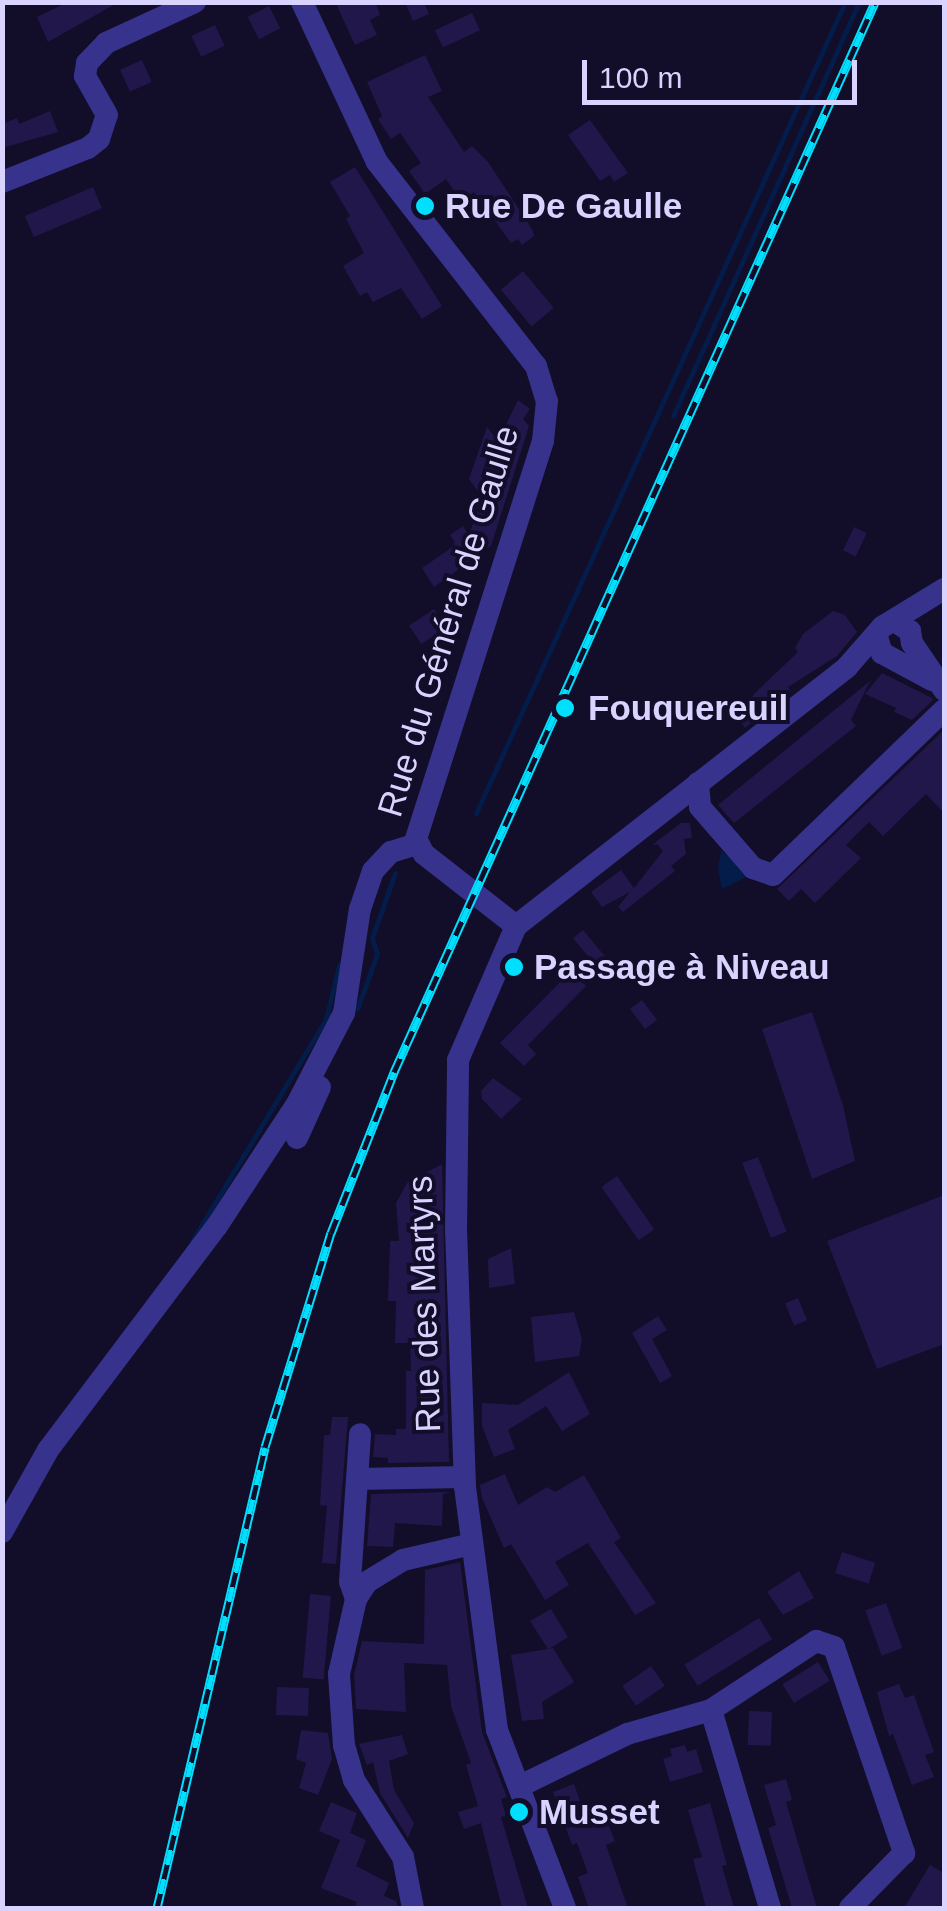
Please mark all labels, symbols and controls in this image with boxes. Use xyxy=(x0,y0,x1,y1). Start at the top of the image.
scale bar xyxy=(587,40,862,102)
text: 100 m xyxy=(599,61,682,94)
place label: Rue De Gaulle xyxy=(445,185,682,227)
marker: Rue De Gaulle xyxy=(414,195,436,217)
street label: Rue du Général de Gaulle xyxy=(368,420,528,822)
place label: Fouquereuil xyxy=(588,687,788,729)
marker: Fouquereuil xyxy=(552,695,578,721)
place label: Passage à Niveau xyxy=(534,946,830,988)
marker: Passage à Niveau xyxy=(503,956,525,978)
street label: Rue des Martyrs xyxy=(399,1175,449,1433)
place label: Musset xyxy=(539,1791,660,1833)
marker: Musset xyxy=(508,1801,530,1823)

